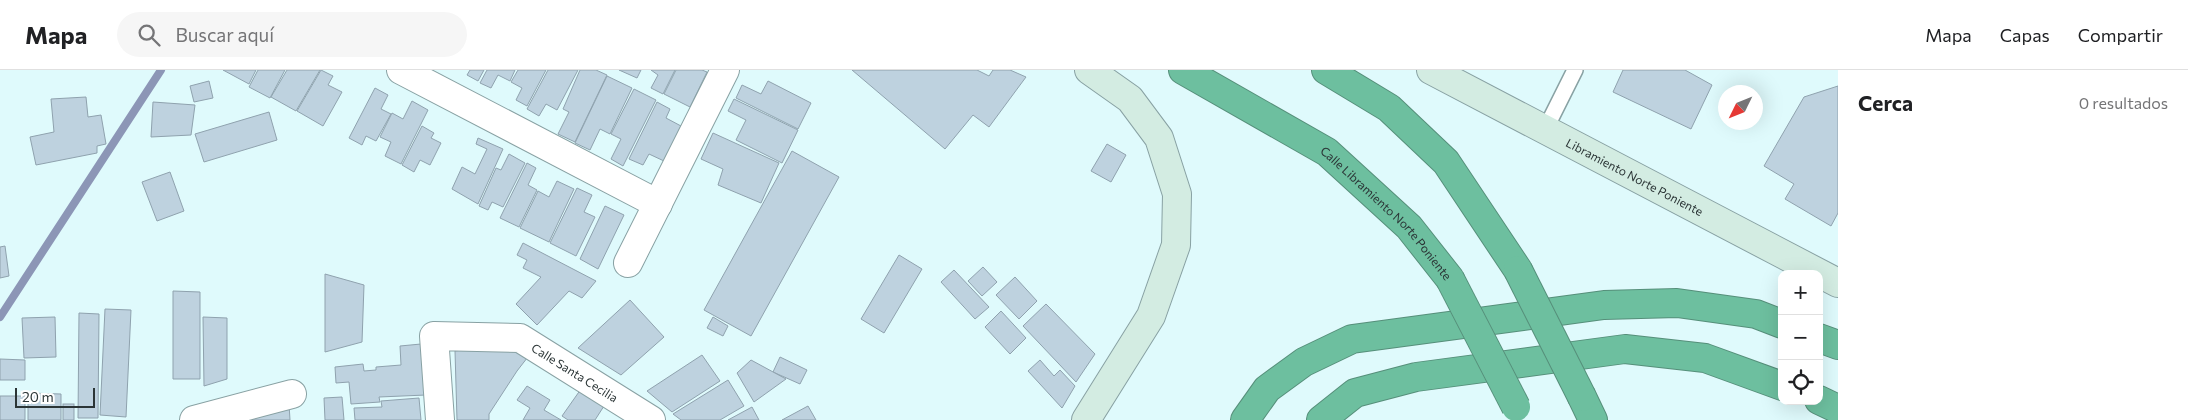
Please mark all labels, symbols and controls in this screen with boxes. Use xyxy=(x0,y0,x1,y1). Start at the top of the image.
search box xyxy=(117,12,467,57)
text: Mapa xyxy=(25,20,87,49)
icon: search xyxy=(135,21,163,49)
text: Buscar aquí xyxy=(175,23,274,46)
text: Mapa xyxy=(1925,24,1972,46)
text: Capas xyxy=(2000,24,2050,46)
text: Compartir xyxy=(2078,24,2163,46)
north arrow xyxy=(1718,85,1763,130)
text: Cerca xyxy=(1858,90,1913,115)
text: 0 resultados xyxy=(2079,93,2168,112)
street label: Libramiento Norte Poniente xyxy=(1564,135,1706,218)
street label: Calle Libramiento Norte Poniente xyxy=(1319,143,1455,282)
map controls xyxy=(1778,270,1823,405)
button: + xyxy=(1778,270,1823,315)
button: − xyxy=(1778,315,1823,360)
street label: Calle Santa Cecilia xyxy=(529,340,621,405)
button: locate xyxy=(1778,360,1823,405)
scale bar xyxy=(15,385,95,408)
text: 20 m xyxy=(22,388,54,405)

